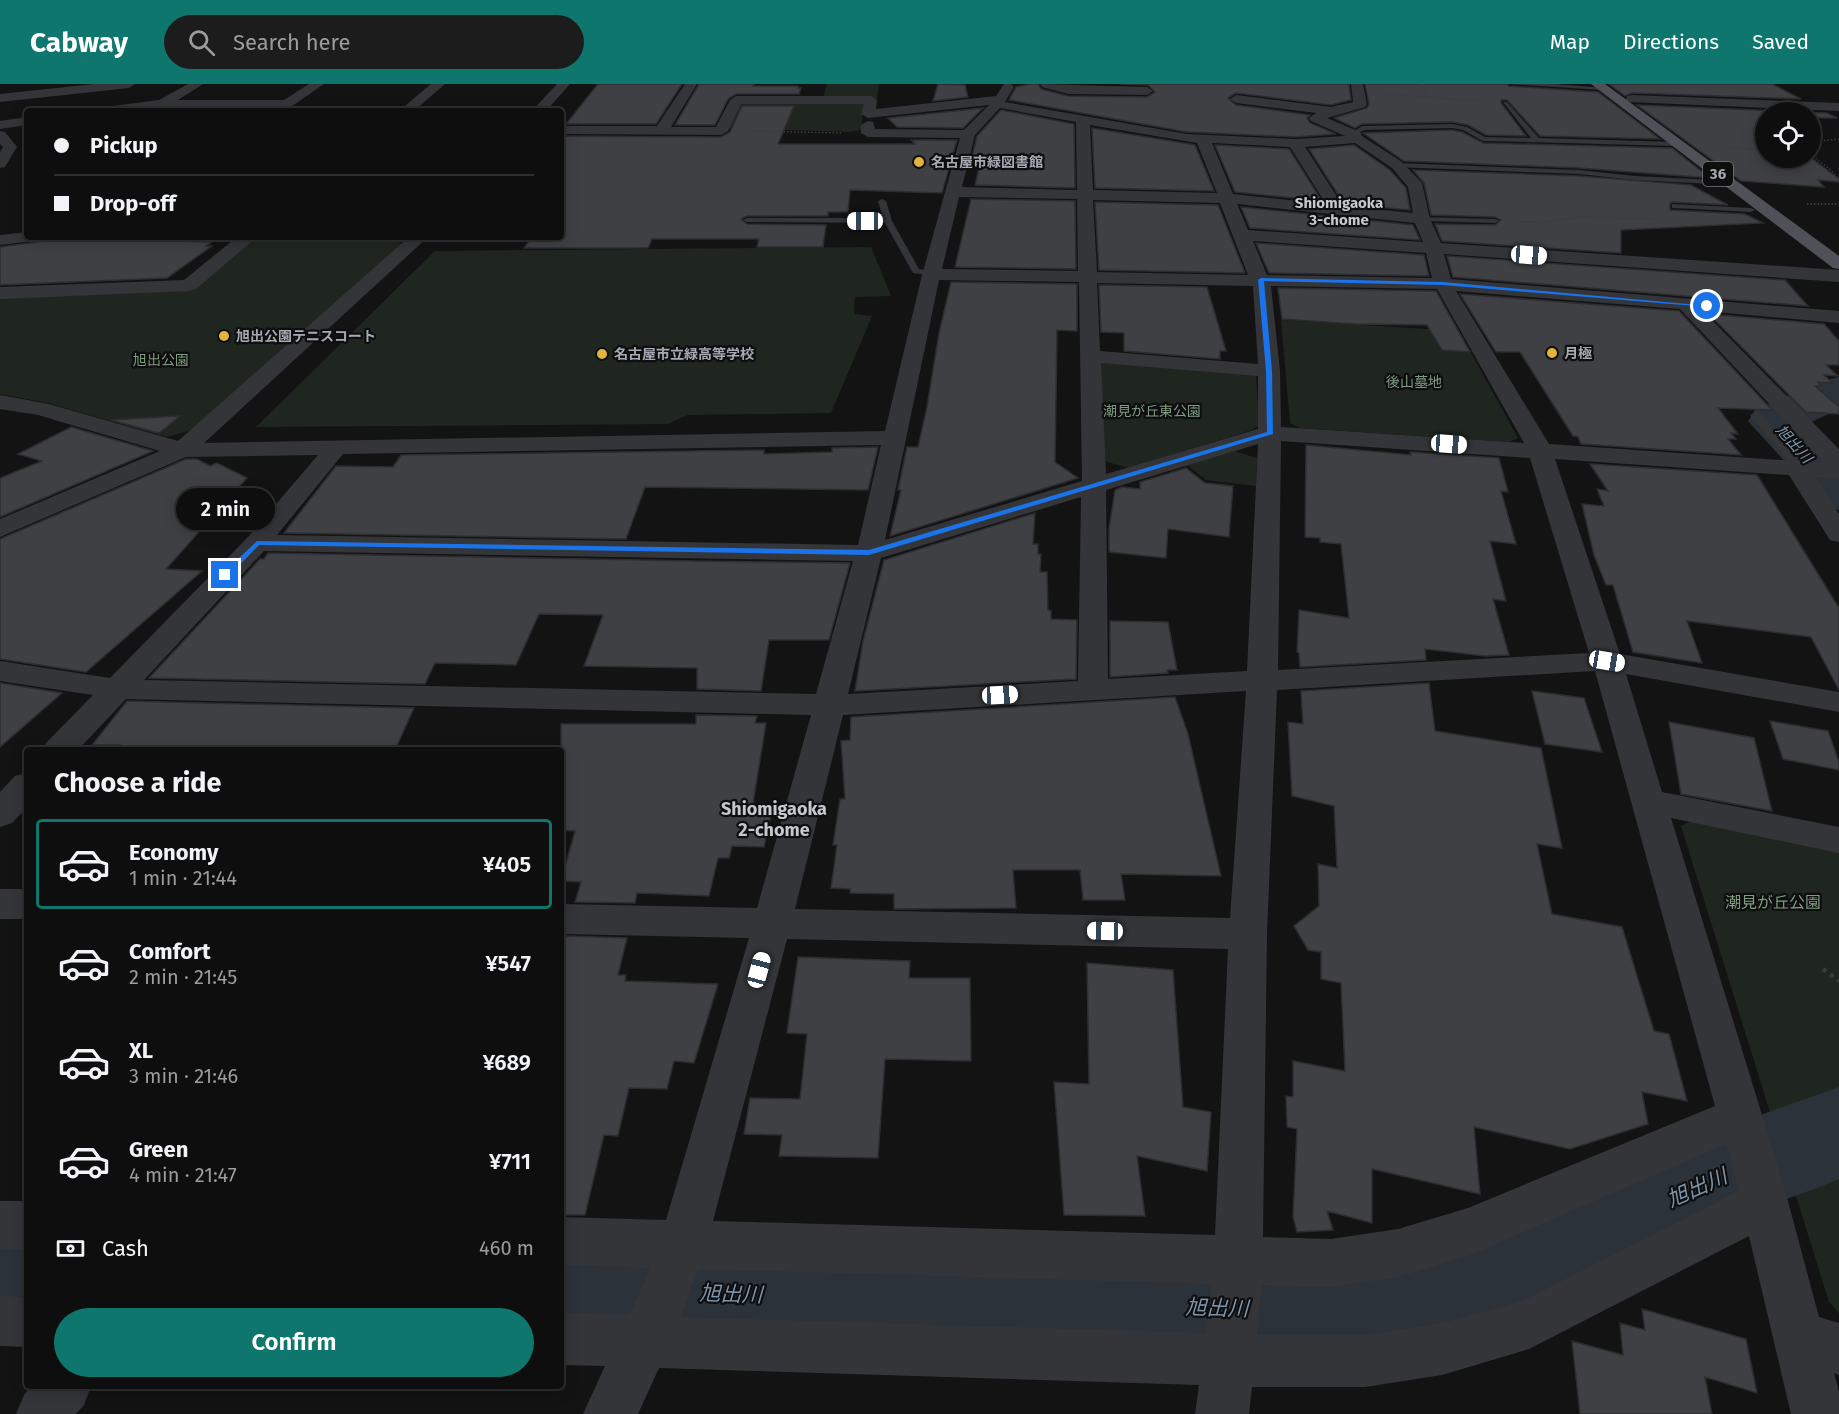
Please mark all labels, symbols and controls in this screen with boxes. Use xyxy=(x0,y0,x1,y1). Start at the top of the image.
search box xyxy=(164,15,584,69)
text: Cabway xyxy=(30,26,128,59)
icon: search xyxy=(185,26,218,59)
text: Search here xyxy=(233,29,350,56)
text: Map xyxy=(1550,29,1590,55)
text: Directions xyxy=(1623,29,1719,55)
text: Saved xyxy=(1752,29,1809,55)
map controls xyxy=(1755,102,1821,168)
button: locate xyxy=(1755,102,1821,168)
text: Pickup xyxy=(90,132,158,159)
place label: 名古屋市緑図書館 xyxy=(931,154,1043,171)
marker: 名古屋市緑図書館 xyxy=(912,155,926,169)
road number: 36 xyxy=(1703,162,1733,186)
text: Drop-off xyxy=(90,190,176,217)
district label: Shiomigaoka 3-chome xyxy=(1295,194,1383,229)
car xyxy=(847,212,883,230)
car xyxy=(1510,245,1548,265)
route start xyxy=(1693,292,1720,319)
place label: 旭出公園テニスコート xyxy=(236,328,376,345)
marker: 旭出公園テニスコート xyxy=(217,329,231,343)
place label: 月極 xyxy=(1564,345,1592,362)
place label: 名古屋市立緑高等学校 xyxy=(614,346,754,363)
marker: 月極 xyxy=(1545,346,1559,360)
marker: 名古屋市立緑高等学校 xyxy=(595,347,609,361)
park label: 旭出公園 xyxy=(133,352,189,369)
park label: 後山墓地 xyxy=(1386,374,1442,391)
park label: 潮見が丘東公園 xyxy=(1103,403,1201,420)
water label: 旭出川 xyxy=(1772,421,1817,468)
car xyxy=(1430,434,1468,454)
callout: 2 min xyxy=(176,488,274,530)
text: 2 min xyxy=(201,497,250,521)
route end xyxy=(211,561,238,588)
car xyxy=(1588,649,1626,673)
car xyxy=(982,685,1018,705)
text: Choose a ride xyxy=(54,767,221,799)
district label: Shiomigaoka 2-chome xyxy=(721,798,827,841)
icon: car xyxy=(57,837,111,891)
text: Economy xyxy=(129,839,218,866)
text: ¥405 xyxy=(483,851,531,878)
text: 1 min · 21:44 xyxy=(129,866,237,890)
park label: 潮見が丘公園 xyxy=(1725,893,1821,912)
car xyxy=(1087,922,1123,940)
icon: car xyxy=(57,936,111,990)
text: Comfort xyxy=(129,938,210,965)
text: ¥547 xyxy=(485,950,531,977)
car xyxy=(746,950,772,990)
text: 2 min · 21:45 xyxy=(129,965,237,989)
icon: car xyxy=(57,1035,111,1089)
text: XL xyxy=(129,1037,153,1064)
text: ¥689 xyxy=(483,1049,531,1076)
text: 3 min · 21:46 xyxy=(129,1064,238,1088)
icon: car xyxy=(57,1134,111,1188)
text: Green xyxy=(129,1136,188,1163)
text: ¥711 xyxy=(489,1148,531,1175)
water label: 旭出川 xyxy=(1663,1162,1733,1213)
text: 4 min · 21:47 xyxy=(129,1163,237,1187)
icon: cash xyxy=(54,1232,87,1265)
text: Cash xyxy=(102,1235,149,1262)
text: 460 m xyxy=(479,1236,534,1260)
water label: 旭出川 xyxy=(699,1280,765,1308)
water label: 旭出川 xyxy=(1185,1294,1251,1322)
button: Confirm xyxy=(54,1308,534,1377)

